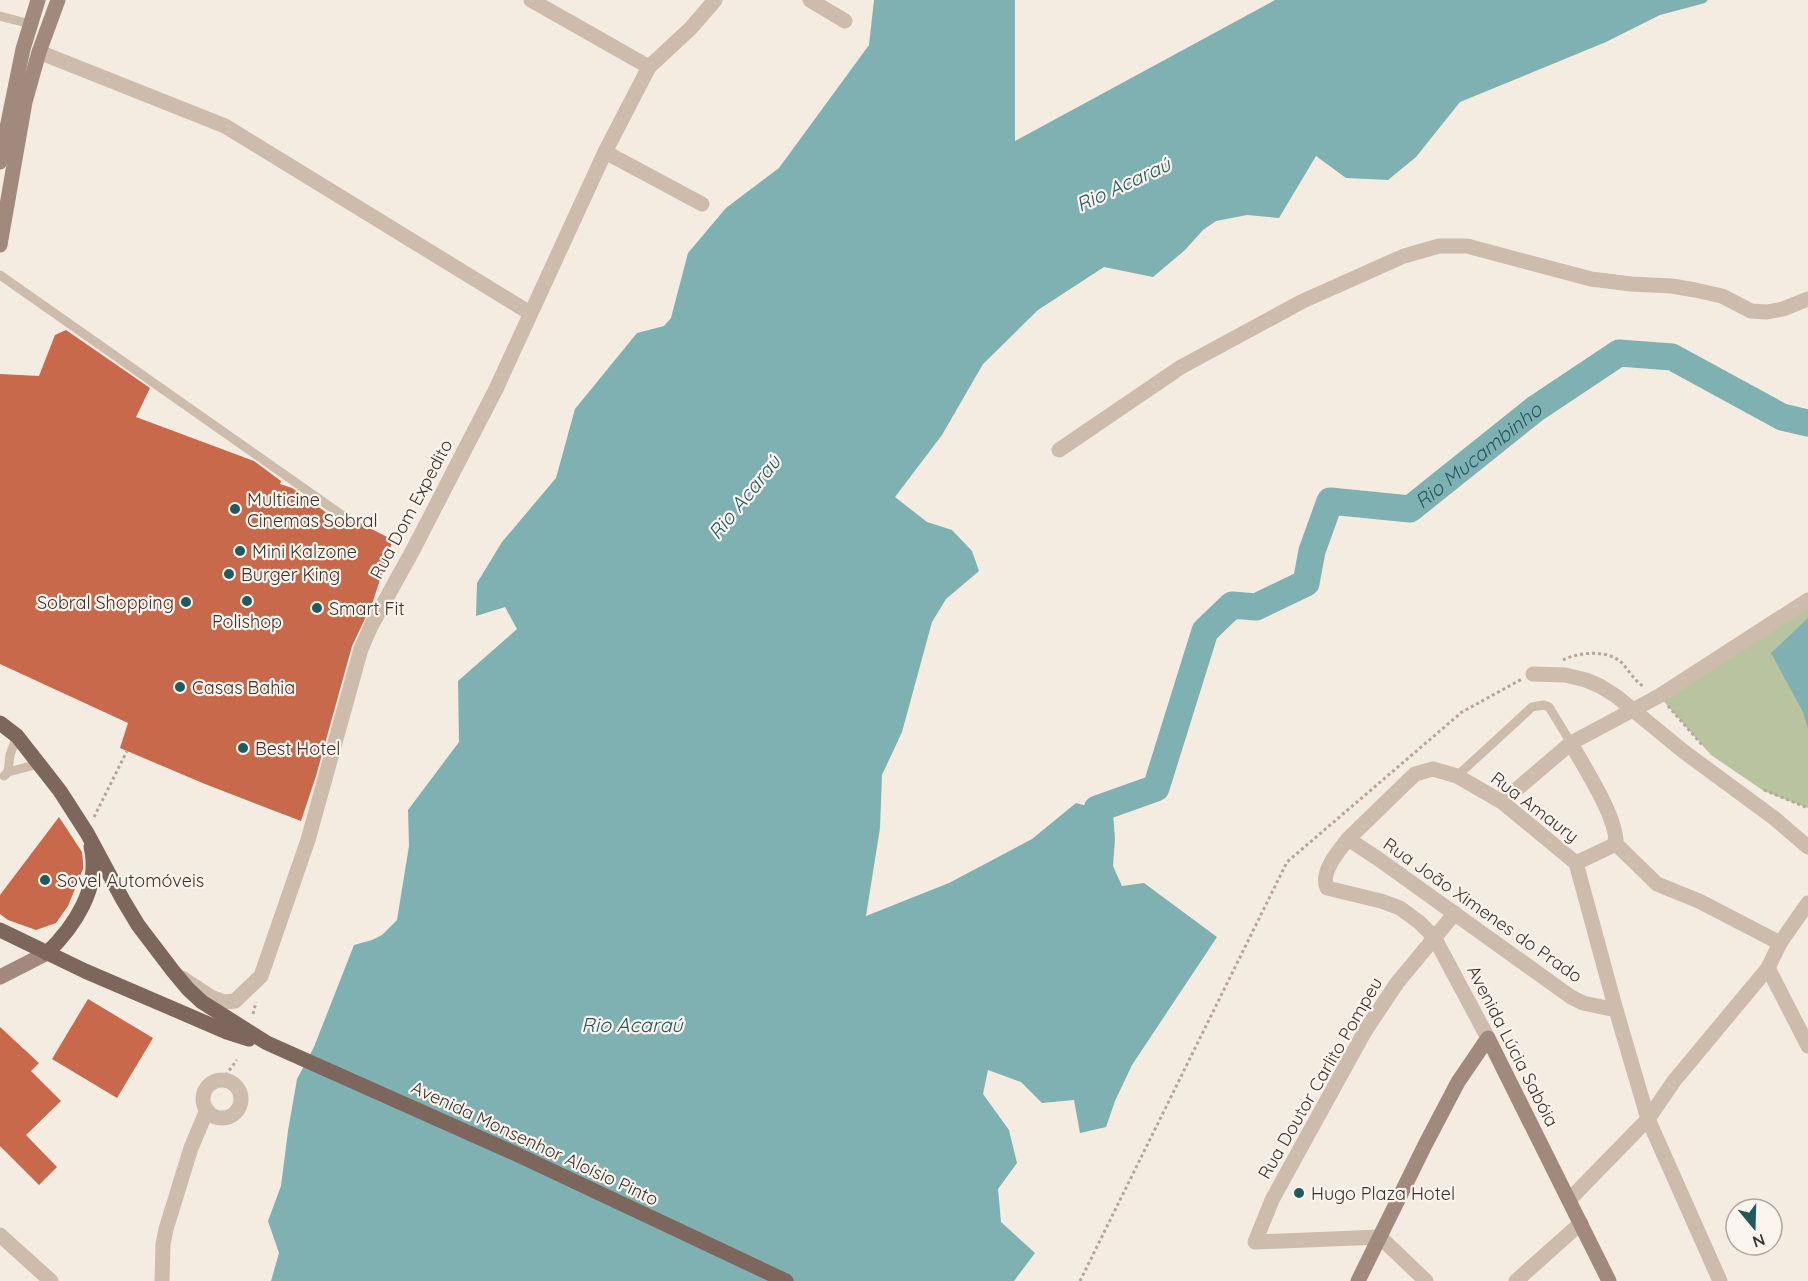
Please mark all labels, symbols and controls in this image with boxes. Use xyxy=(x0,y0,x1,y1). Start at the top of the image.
water label: Rio Acaraú xyxy=(1072,151,1176,217)
water label: Rio Mucambinho xyxy=(1409,396,1547,513)
street label: Rua Dom Expedito xyxy=(364,435,458,583)
water label: Rio Acaraú xyxy=(702,448,787,544)
place label: Multicine Cinemas Sobral xyxy=(247,488,378,532)
marker: Multicine Cinemas Sobral xyxy=(228,502,242,516)
place label: Mini Kalzone xyxy=(252,540,357,563)
marker: Mini Kalzone xyxy=(233,544,247,558)
place label: Burger King xyxy=(241,563,340,586)
marker: Burger King xyxy=(222,567,236,581)
place label: Sobral Shopping xyxy=(37,591,174,614)
marker: Polishop xyxy=(240,594,254,608)
marker: Sobral Shopping xyxy=(179,595,193,609)
place label: Smart Fit xyxy=(329,597,405,620)
marker: Smart Fit xyxy=(310,601,324,615)
place label: Polishop xyxy=(212,610,282,633)
place label: Casas Bahia xyxy=(192,676,295,699)
marker: Casas Bahia xyxy=(173,680,187,694)
place label: Best Hotel xyxy=(255,737,340,760)
marker: Best Hotel xyxy=(236,741,250,755)
street label: Rua Amaury xyxy=(1486,766,1584,848)
street label: Rua João Ximenes do Prado xyxy=(1379,832,1587,988)
place label: Sovel Automóveis xyxy=(57,869,204,892)
marker: Sovel Automóveis xyxy=(38,873,52,887)
street label: Avenida Lúcia Sabóia xyxy=(1462,961,1564,1131)
street label: Rua Doutor Carlito Pompeu xyxy=(1253,973,1387,1183)
water label: Rio Acaraú xyxy=(581,1012,684,1037)
street label: Avenida Monsenhor Aloísio Pinto xyxy=(408,1075,662,1211)
place label: Hugo Plaza Hotel xyxy=(1311,1182,1455,1205)
marker: Hugo Plaza Hotel xyxy=(1292,1186,1306,1200)
north arrow xyxy=(1724,1197,1784,1257)
text: N xyxy=(1750,1230,1768,1253)

